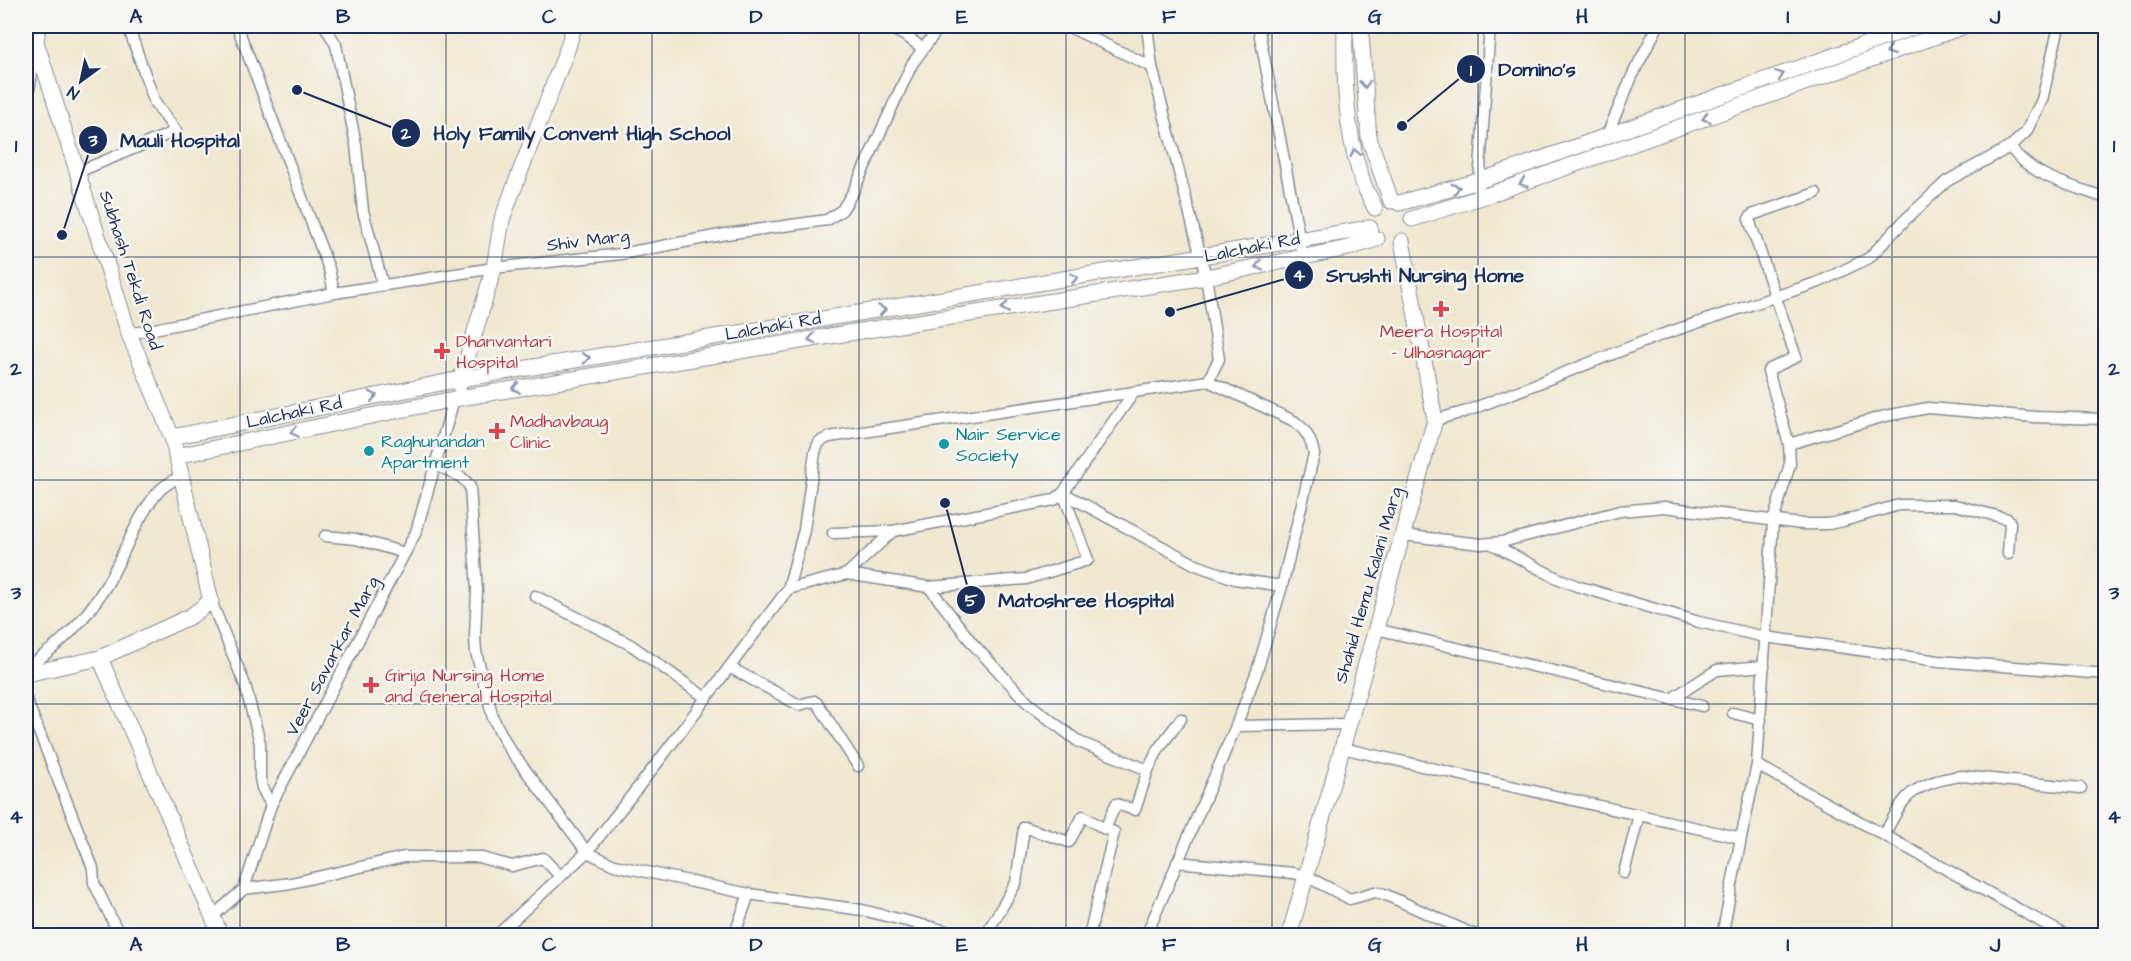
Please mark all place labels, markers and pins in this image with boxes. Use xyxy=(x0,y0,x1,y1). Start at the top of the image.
callout: Domino's xyxy=(1456,50,1587,88)
callout: Holy Family Convent High School xyxy=(391,114,743,152)
callout: Mauli Hospital xyxy=(78,121,252,159)
callout: Srushti Nursing Home xyxy=(1284,256,1536,294)
marker: Meera Hospital - Ulhasnagar xyxy=(1432,300,1450,318)
place label: Meera Hospital - Ulhasnagar xyxy=(1380,319,1503,366)
place label: Dhanvantari Hospital xyxy=(456,329,552,375)
marker: Dhanvantari Hospital xyxy=(433,342,451,360)
place label: Madhavbaug Clinic xyxy=(510,409,608,455)
marker: Madhavbaug Clinic xyxy=(488,422,506,440)
place label: Nair Service Society xyxy=(956,422,1061,469)
place label: Raghunandan Apartment xyxy=(381,429,485,475)
marker: Nair Service Society xyxy=(937,437,951,451)
marker: Raghunandan Apartment xyxy=(362,444,376,458)
callout: Matoshree Hospital xyxy=(956,581,1186,619)
place label: Girija Nursing Home and General Hospital xyxy=(385,663,552,709)
marker: Girija Nursing Home and General Hospital xyxy=(362,676,380,694)

